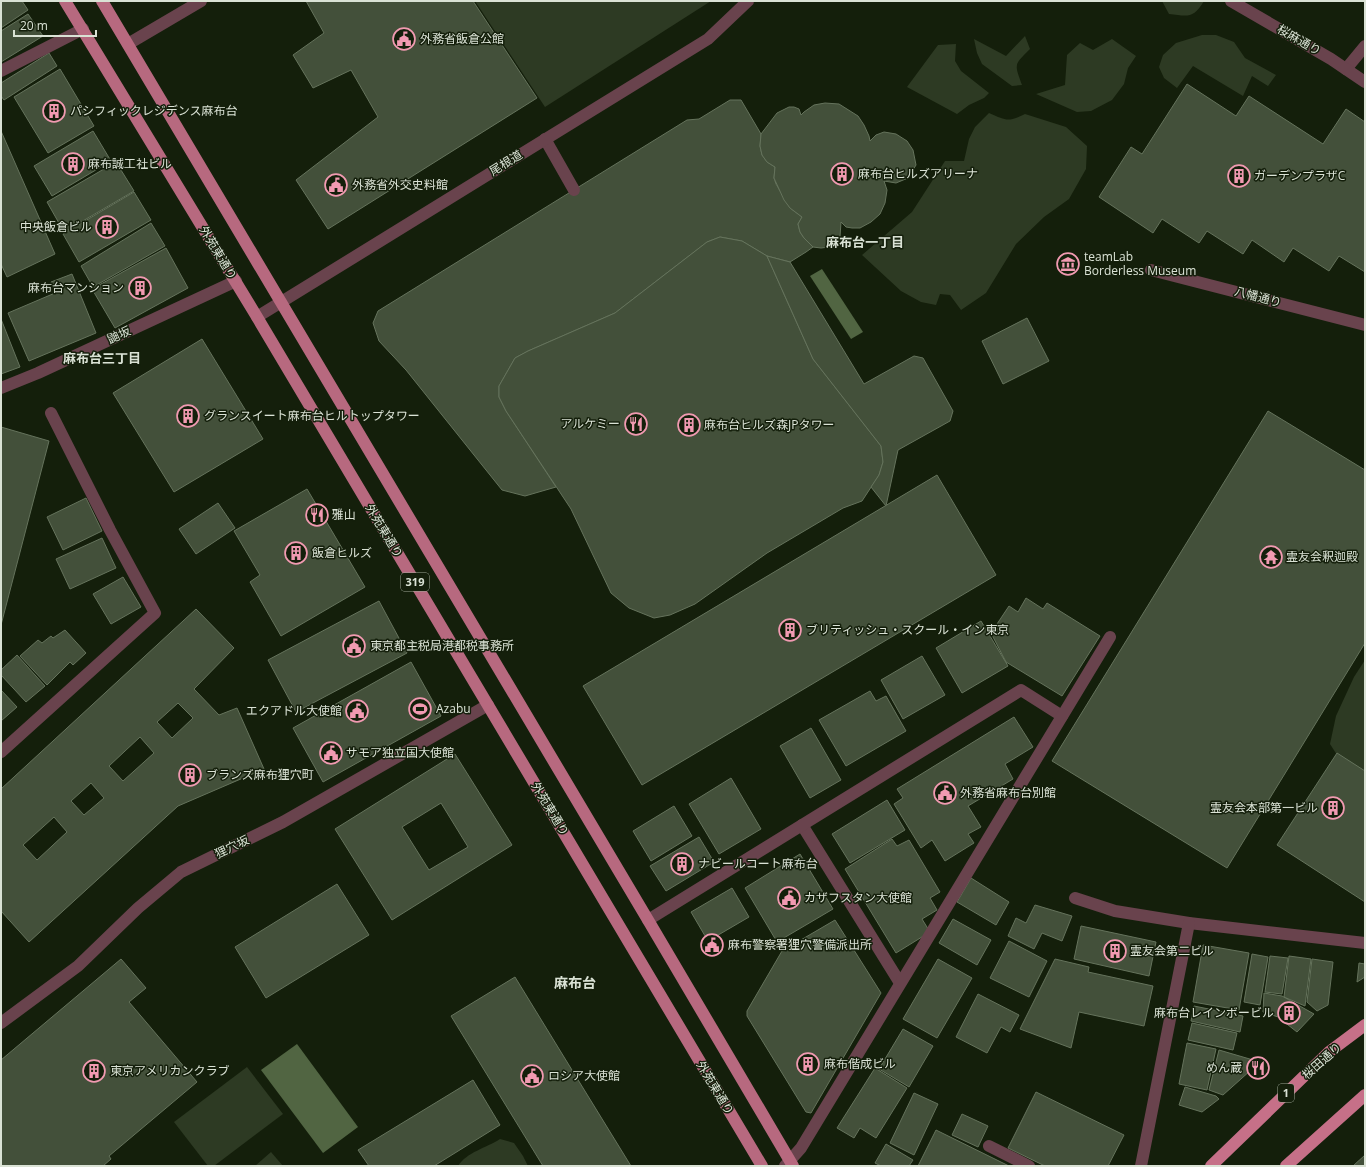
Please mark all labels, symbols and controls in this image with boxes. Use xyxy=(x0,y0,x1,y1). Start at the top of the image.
scale bar xyxy=(14,12,96,38)
text: 20 m xyxy=(20,17,48,34)
street label: 桜麻通り xyxy=(1274,20,1324,59)
public building icon: 外務省飯倉公館 xyxy=(391,26,417,52)
place label: 外務省飯倉公館 xyxy=(420,30,504,47)
building icon: パシフィックレジデンス麻布台 xyxy=(41,98,67,124)
place label: パシフィックレジデンス麻布台 xyxy=(70,102,238,119)
street label: 尾根道 xyxy=(486,146,526,179)
building icon: 麻布誠工社ビル xyxy=(60,151,86,177)
place label: 麻布誠工社ビル xyxy=(88,155,172,172)
building icon: 麻布台ヒルズアリーナ xyxy=(829,161,855,187)
building icon: ガーデンプラザC xyxy=(1226,163,1252,189)
place label: 麻布台ヒルズアリーナ xyxy=(858,165,978,182)
place label: ガーデンプラザC xyxy=(1254,167,1346,184)
public building icon: 外務省外交史料館 xyxy=(323,172,349,198)
place label: 外務省外交史料館 xyxy=(352,176,448,193)
building icon: 中央飯倉ビル xyxy=(94,214,120,240)
place label: 中央飯倉ビル xyxy=(20,218,92,235)
street label: 外苑東通り xyxy=(196,223,241,283)
district label: 麻布台一丁目 xyxy=(826,233,904,251)
place label: teamLab Borderless Museum xyxy=(1084,248,1196,279)
museum icon: teamLab Borderless Museum xyxy=(1055,251,1081,277)
building icon: 麻布台マンション xyxy=(127,275,153,301)
place label: 麻布台マンション xyxy=(28,279,124,296)
street label: 八幡通り xyxy=(1233,282,1284,311)
street label: 鼬坂 xyxy=(104,322,133,347)
district label: 麻布台三丁目 xyxy=(63,349,141,367)
building icon: グランスイート麻布台ヒルトップタワー xyxy=(175,403,201,429)
place label: グランスイート麻布台ヒルトップタワー xyxy=(204,407,420,424)
restaurant icon: アルケミー xyxy=(623,411,649,437)
building icon: 麻布台ヒルズ森JPタワー xyxy=(676,412,702,438)
place label: アルケミー xyxy=(560,415,620,432)
place label: 麻布台ヒルズ森JPタワー xyxy=(704,416,834,433)
street label: 外苑東通り xyxy=(362,501,407,561)
restaurant icon: 雅山 xyxy=(304,502,330,528)
place label: 雅山 xyxy=(332,506,356,523)
building icon: 飯倉ヒルズ xyxy=(283,540,309,566)
place label: 飯倉ヒルズ xyxy=(312,544,372,561)
temple icon: 霊友会釈迦殿 xyxy=(1258,544,1284,570)
place label: 霊友会釈迦殿 xyxy=(1286,548,1358,565)
road number: 319 xyxy=(401,573,429,591)
building icon: ブリティッシュ・スクール・イン東京 xyxy=(777,617,803,643)
place label: ブリティッシュ・スクール・イン東京 xyxy=(806,621,1009,638)
public building icon: 東京都主税局港都税事務所 xyxy=(341,633,367,659)
place label: 東京都主税局港都税事務所 xyxy=(370,637,514,654)
sports icon: Azabu xyxy=(407,696,433,722)
public building icon: エクアドル大使館 xyxy=(344,698,370,724)
place label: Azabu xyxy=(436,700,471,717)
place label: エクアドル大使館 xyxy=(246,702,342,719)
public building icon: サモア独立国大使館 xyxy=(318,740,344,766)
place label: サモア独立国大使館 xyxy=(346,744,454,761)
building icon: ブランズ麻布狸穴町 xyxy=(177,762,203,788)
place label: ブランズ麻布狸穴町 xyxy=(206,766,314,783)
street label: 外苑東通り xyxy=(528,779,573,839)
public building icon: 外務省麻布台別館 xyxy=(932,780,958,806)
place label: 外務省麻布台別館 xyxy=(960,784,1056,801)
building icon: 霊友会本部第一ビル xyxy=(1320,795,1346,821)
place label: 霊友会本部第一ビル xyxy=(1210,799,1318,816)
street label: 狸穴坂 xyxy=(212,831,252,862)
building icon: ナビールコート麻布台 xyxy=(669,851,695,877)
place label: ナビールコート麻布台 xyxy=(698,855,818,872)
public building icon: カザフスタン大使館 xyxy=(776,885,802,911)
place label: カザフスタン大使館 xyxy=(804,889,912,906)
public building icon: 麻布警察署狸穴警備派出所 xyxy=(699,932,725,958)
place label: 麻布警察署狸穴警備派出所 xyxy=(728,936,872,953)
building icon: 霊友会第二ビル xyxy=(1102,938,1128,964)
place label: 霊友会第二ビル xyxy=(1130,942,1214,959)
district label: 麻布台 xyxy=(554,973,596,992)
building icon: 麻布台レインボービル xyxy=(1276,1000,1302,1026)
place label: 麻布台レインボービル xyxy=(1154,1004,1274,1021)
street label: 桜田通り xyxy=(1298,1038,1345,1083)
building icon: 麻布偕成ビル xyxy=(795,1051,821,1077)
place label: 麻布偕成ビル xyxy=(824,1055,896,1072)
restaurant icon: めん蔵 xyxy=(1245,1055,1271,1081)
building icon: 東京アメリカンクラブ xyxy=(81,1058,107,1084)
street label: 外苑東通り xyxy=(693,1058,738,1118)
place label: めん蔵 xyxy=(1206,1059,1242,1076)
place label: 東京アメリカンクラブ xyxy=(110,1062,229,1079)
public building icon: ロシア大使館 xyxy=(519,1063,545,1089)
place label: ロシア大使館 xyxy=(548,1067,620,1084)
road number: 1 xyxy=(1278,1084,1294,1102)

